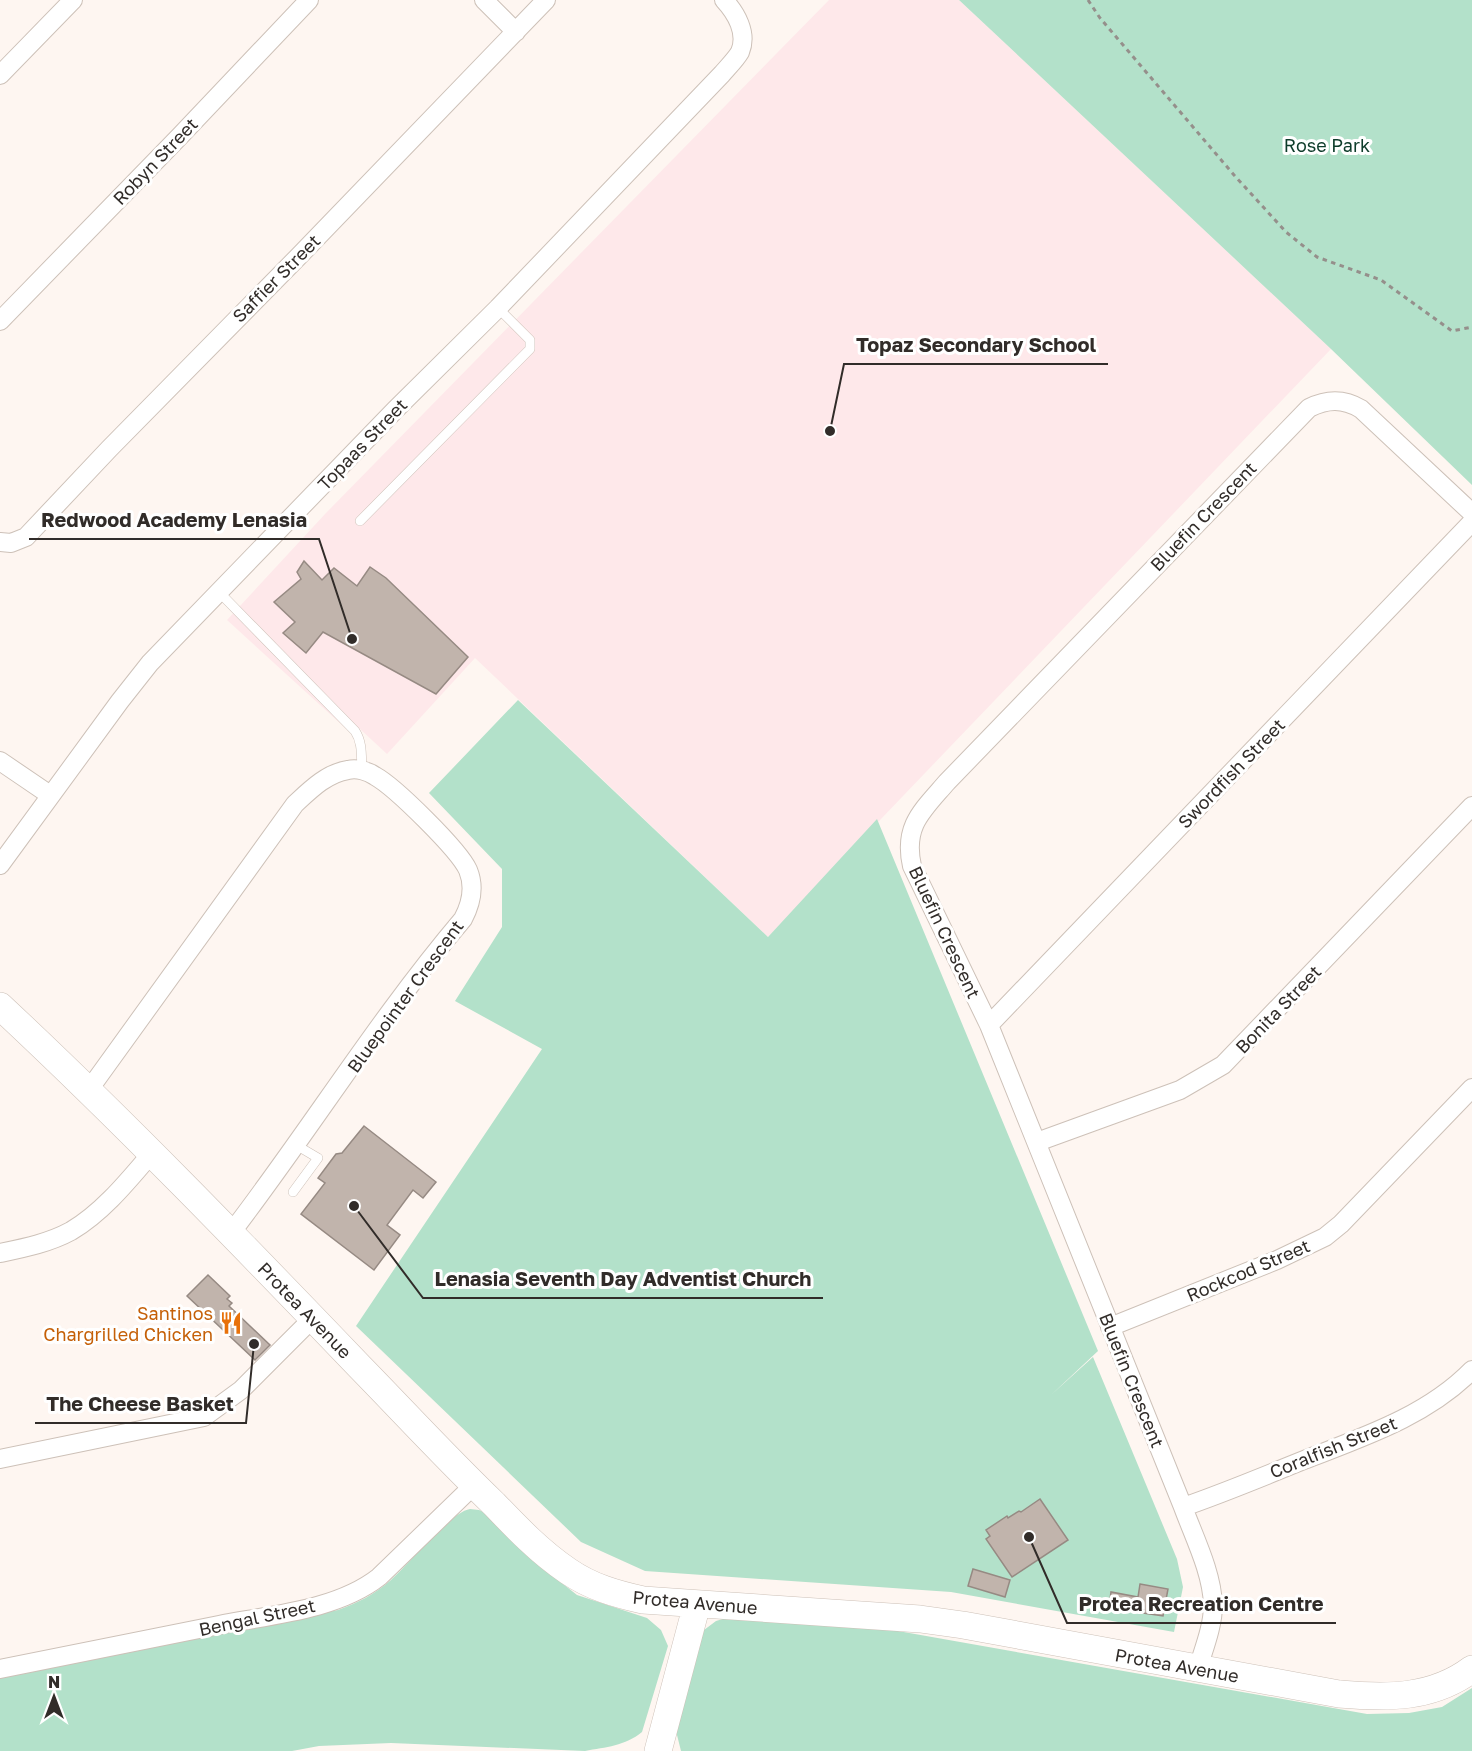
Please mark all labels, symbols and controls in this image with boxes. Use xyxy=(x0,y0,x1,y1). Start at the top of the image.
street label: Robyn Street xyxy=(108,113,202,209)
park label: Rose Park xyxy=(1284,134,1370,156)
street label: Saffier Street xyxy=(228,230,324,326)
callout: Topaz Secondary School xyxy=(844,326,1108,364)
text: Topaz Secondary School xyxy=(856,332,1096,356)
street label: Topaas Street xyxy=(313,394,411,494)
street label: Bluefin Crescent xyxy=(1145,457,1261,575)
callout: Redwood Academy Lenasia xyxy=(29,501,319,539)
text: Redwood Academy Lenasia xyxy=(41,507,307,531)
street label: Swordfish Street xyxy=(1173,713,1289,833)
street label: Bluefin Crescent xyxy=(905,862,985,1002)
street label: Bluepointer Crescent xyxy=(342,915,468,1077)
street label: Bonita Street xyxy=(1231,960,1325,1058)
street label: Rockcod Street xyxy=(1183,1234,1313,1306)
street label: Protea Avenue xyxy=(254,1257,356,1363)
callout: Lenasia Seventh Day Adventist Church xyxy=(423,1260,823,1298)
text: Lenasia Seventh Day Adventist Church xyxy=(435,1266,811,1290)
place label: Santinos Chargrilled Chicken xyxy=(43,1302,213,1345)
street label: Bluefin Crescent xyxy=(1095,1309,1169,1451)
restaurant icon: Santinos Chargrilled Chicken xyxy=(218,1310,244,1336)
callout: The Cheese Basket xyxy=(35,1385,246,1423)
text: The Cheese Basket xyxy=(46,1391,234,1415)
street label: Coralfish Street xyxy=(1266,1411,1400,1483)
callout: Protea Recreation Centre xyxy=(1067,1585,1336,1623)
street label: Protea Avenue xyxy=(632,1586,758,1618)
text: Protea Recreation Centre xyxy=(1079,1591,1324,1615)
street label: Bengal Street xyxy=(197,1594,317,1640)
street label: Protea Avenue xyxy=(1113,1643,1241,1687)
north arrow xyxy=(24,1667,84,1727)
text: N xyxy=(48,1672,60,1692)

